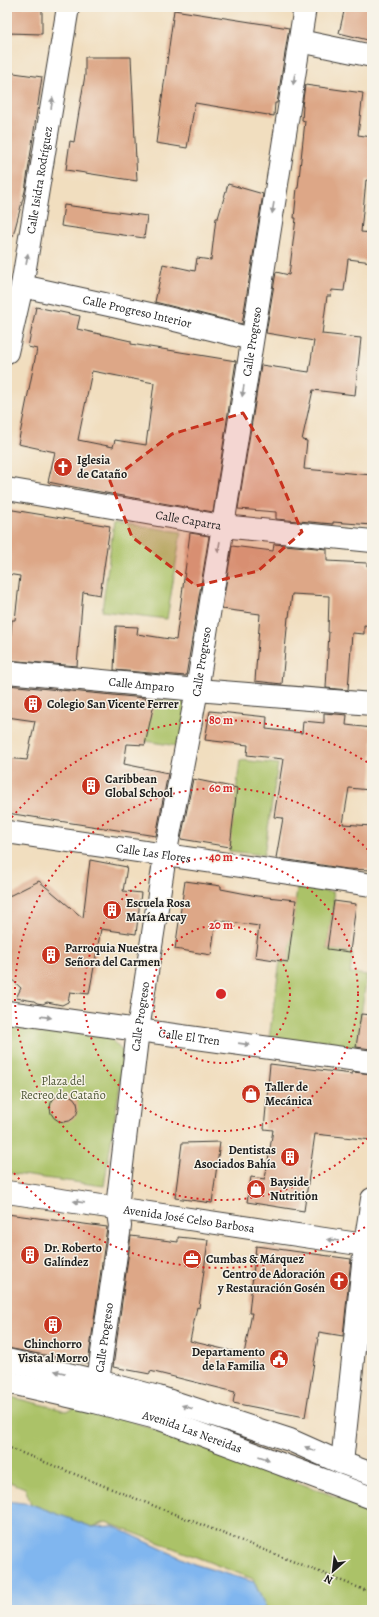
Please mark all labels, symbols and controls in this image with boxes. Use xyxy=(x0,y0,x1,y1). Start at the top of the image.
one-way arrow xyxy=(291,73,297,85)
one-way arrow xyxy=(49,97,55,109)
street label: Calle Isidra Rodríguez xyxy=(23,125,56,235)
one-way arrow xyxy=(270,202,276,214)
one-way arrow xyxy=(24,253,30,265)
street label: Calle Progreso Interior xyxy=(81,291,194,332)
street label: Calle Progreso xyxy=(239,306,265,378)
one-way arrow xyxy=(240,385,246,397)
place label: Iglesia de Cataño xyxy=(77,452,127,482)
church icon: Iglesia de Cataño xyxy=(52,456,74,478)
street label: Calle Caparra xyxy=(154,507,223,534)
one-way arrow xyxy=(216,541,222,553)
street label: Calle Progreso xyxy=(188,626,215,698)
street label: Calle Amparo xyxy=(108,674,175,696)
building icon: Colegio San Vicente Ferrer xyxy=(22,693,44,715)
place label: Colegio San Vicente Ferrer xyxy=(47,696,179,712)
text: 80 m xyxy=(209,712,233,728)
place label: Caribbean Global School xyxy=(105,771,174,801)
building icon: Caribbean Global School xyxy=(80,775,102,797)
text: 60 m xyxy=(209,780,233,796)
street label: Calle Las Flores xyxy=(115,840,192,867)
text: 40 m xyxy=(209,849,233,865)
place label: Escuela Rosa María Arcay xyxy=(126,895,191,925)
building icon: Escuela Rosa María Arcay xyxy=(101,899,123,921)
text: 20 m xyxy=(209,917,233,933)
place label: Parroquia Nuestra Señora del Carmen xyxy=(65,940,160,970)
building icon: Parroquia Nuestra Señora del Carmen xyxy=(40,944,62,966)
street label: Calle Progreso xyxy=(128,980,153,1052)
centre of rings xyxy=(214,987,228,1001)
one-way arrow xyxy=(40,1014,52,1020)
street label: Calle El Tren xyxy=(158,1025,221,1049)
one-way arrow xyxy=(238,1041,250,1047)
park label: Plaza del Recreo de Cataño xyxy=(20,1073,106,1103)
place label: Taller de Mecánica xyxy=(265,1079,313,1109)
shop icon: Taller de Mecánica xyxy=(240,1083,262,1105)
place label: Dentistas Asociados Bahía xyxy=(193,1142,276,1172)
building icon: Dentistas Asociados Bahía xyxy=(279,1146,301,1168)
place label: Bayside Nutrition xyxy=(270,1174,318,1204)
shop icon: Bayside Nutrition xyxy=(245,1178,267,1200)
one-way arrow xyxy=(73,1199,85,1205)
street label: Avenida José Celso Barbosa xyxy=(121,1201,256,1237)
one-way arrow xyxy=(327,1237,340,1243)
place label: Dr. Roberto Galíndez xyxy=(44,1240,102,1270)
building icon: Dr. Roberto Galíndez xyxy=(19,1244,41,1266)
office icon: Cumbas & Márquez xyxy=(181,1248,203,1270)
place label: Cumbas & Márquez xyxy=(206,1251,304,1267)
place label: Centro de Adoración y Restauración Gosén xyxy=(217,1266,325,1296)
church icon: Centro de Adoración y Restauración Gosén xyxy=(328,1270,350,1292)
street label: Calle Progreso xyxy=(91,1302,117,1374)
building icon: Chinchorro Vista al Morro xyxy=(42,1314,64,1336)
place label: Chinchorro Vista al Morro xyxy=(17,1336,88,1366)
place label: Departamento de la Familia xyxy=(192,1344,265,1374)
public building icon: Departamento de la Familia xyxy=(268,1348,290,1370)
one-way arrow xyxy=(53,1368,66,1374)
one-way arrow xyxy=(181,1404,193,1410)
street label: Avenida Las Nereidas xyxy=(140,1407,244,1457)
one-way arrow xyxy=(304,1446,316,1452)
one-way arrow xyxy=(259,1455,271,1461)
north arrow xyxy=(313,1551,353,1591)
text: N xyxy=(321,1571,336,1588)

